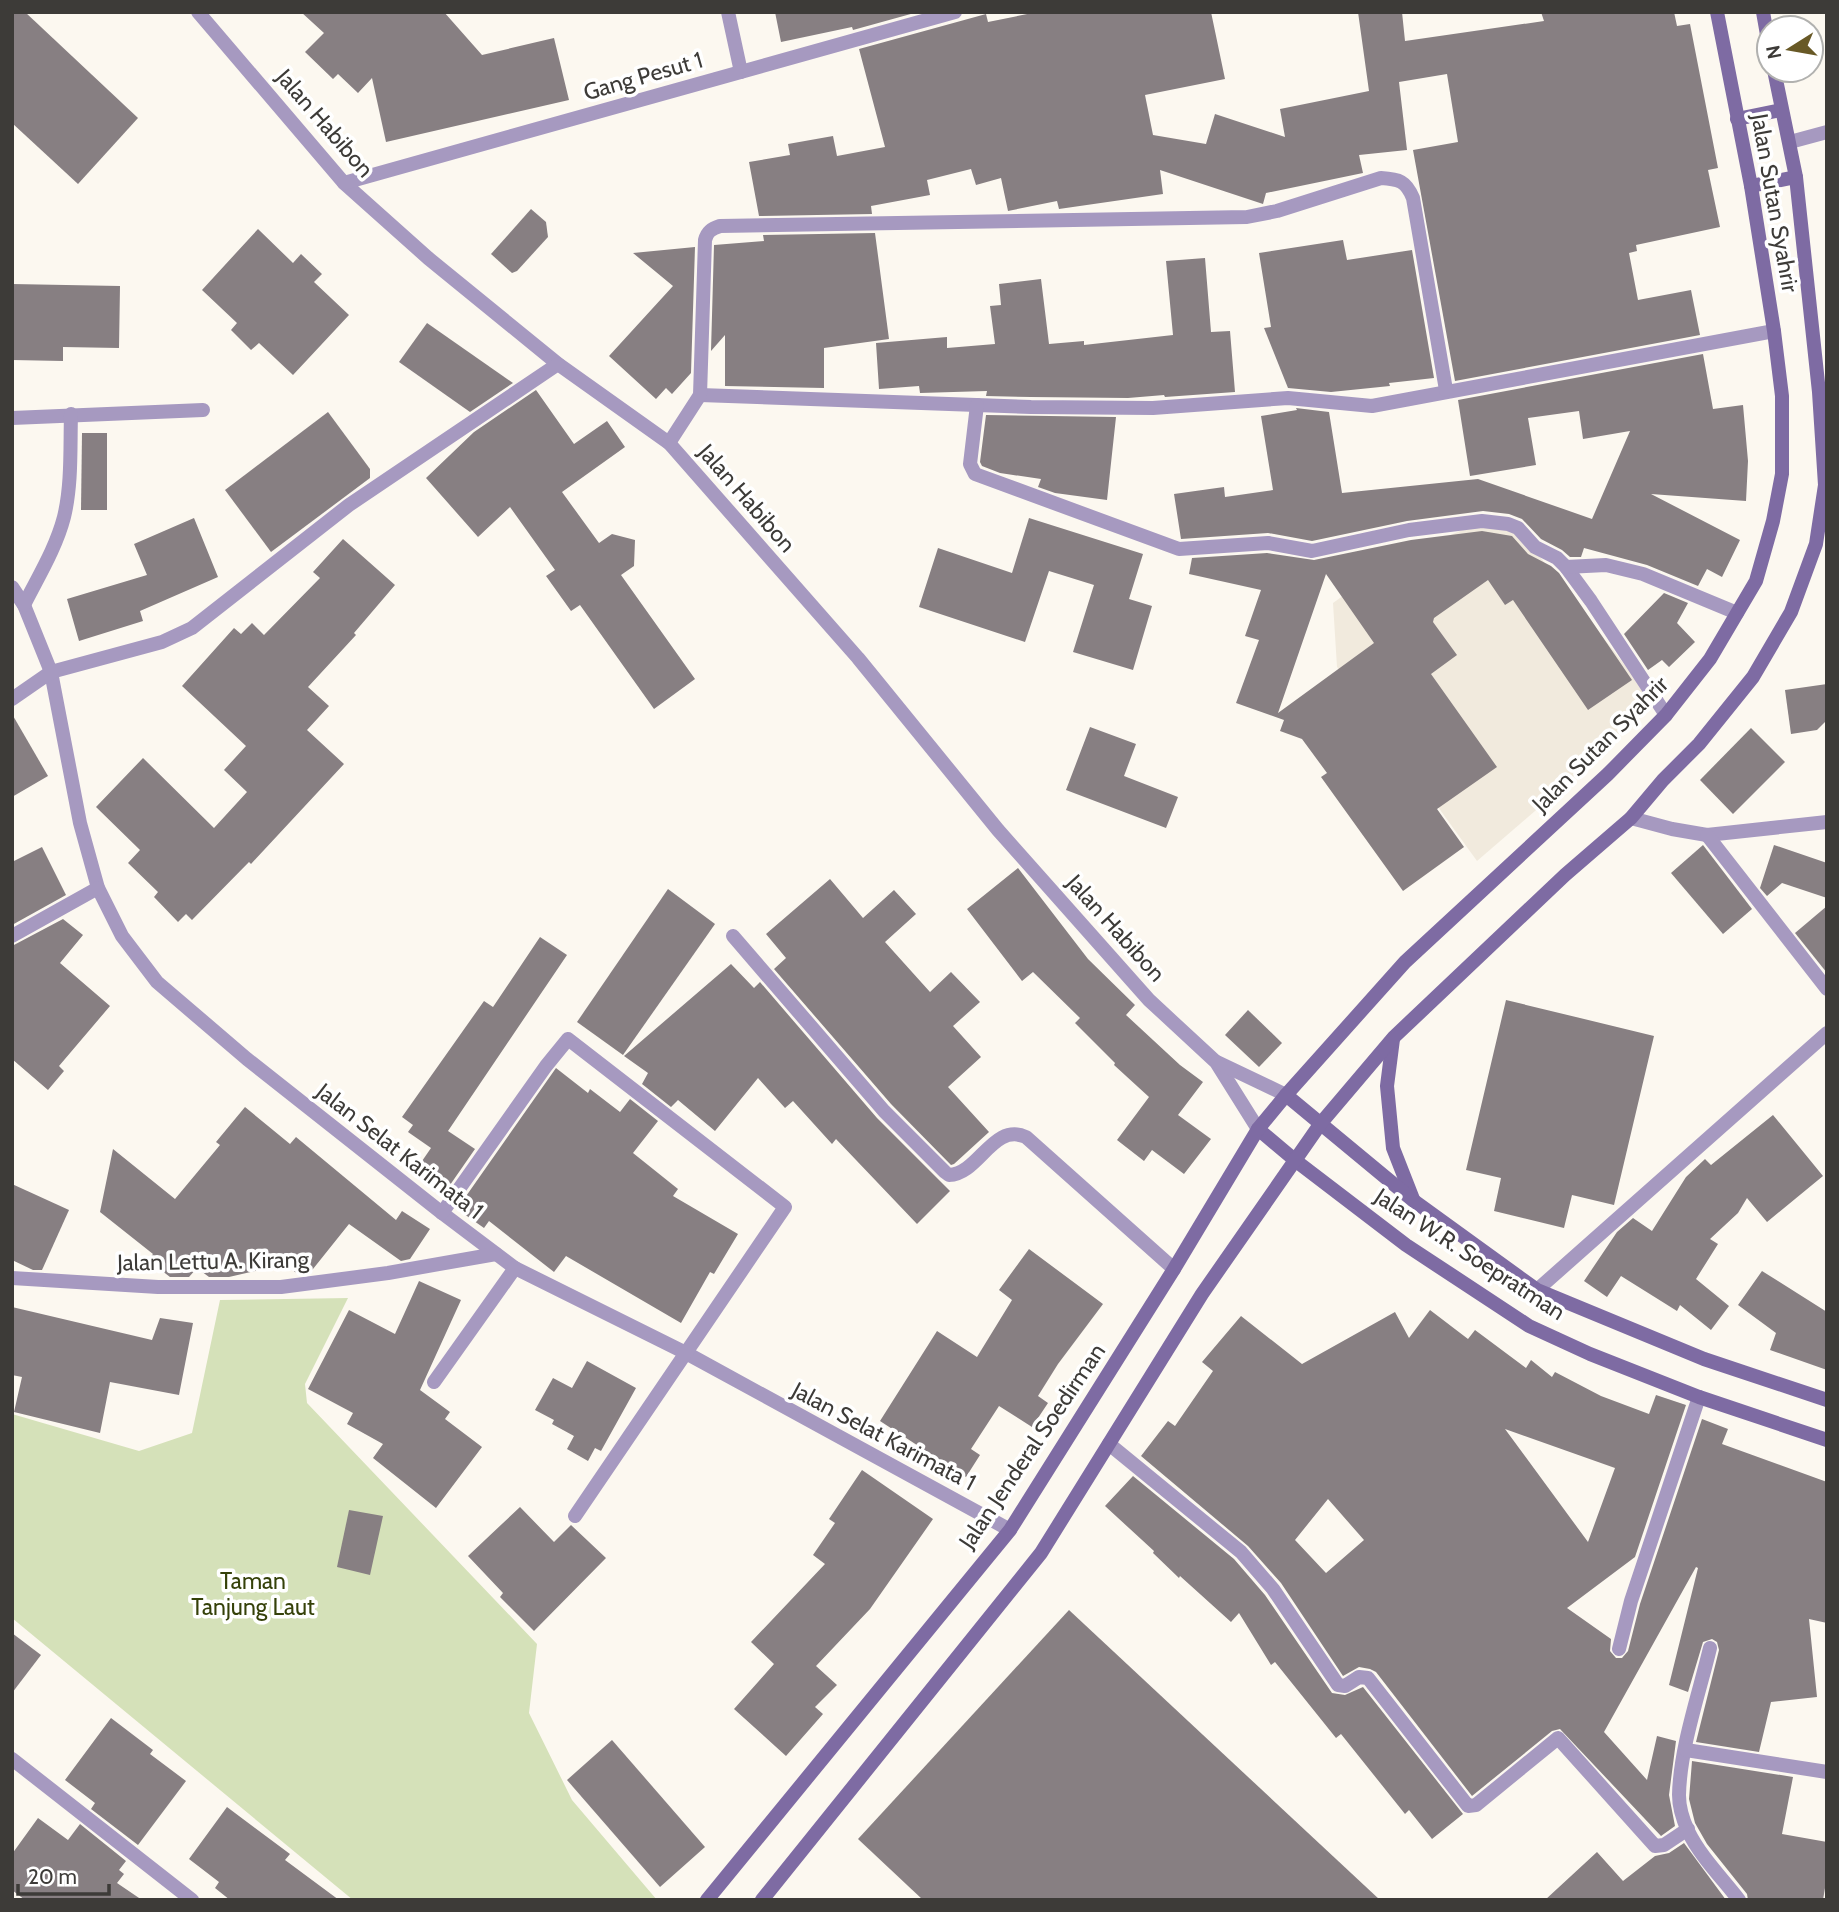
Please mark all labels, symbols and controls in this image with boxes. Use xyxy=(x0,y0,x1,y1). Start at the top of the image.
north arrow xyxy=(1755,14,1825,84)
text: N xyxy=(1761,43,1786,61)
street label: Gang Pesut 1 xyxy=(580,46,706,106)
street label: Jalan Habibon xyxy=(270,62,380,183)
street label: Jalan Sutan Syahrir xyxy=(1745,111,1805,295)
street label: Jalan Habibon xyxy=(692,437,802,558)
street label: Jalan Sutan Syahrir xyxy=(1525,670,1674,819)
street label: Jalan Habibon xyxy=(1060,868,1171,987)
street label: Jalan Selat Karimata 1 xyxy=(310,1076,489,1225)
street label: Jalan W.R. Soepratman xyxy=(1369,1181,1570,1326)
street label: Jalan Lettu A. Kirang xyxy=(116,1245,310,1277)
street label: Jalan Jenderal Soedirman xyxy=(952,1338,1111,1555)
street label: Jalan Selat Karimata 1 xyxy=(786,1375,981,1496)
park label: Taman Tanjung Laut xyxy=(191,1567,315,1621)
scale bar xyxy=(18,1853,108,1897)
text: 20 m xyxy=(28,1864,77,1889)

